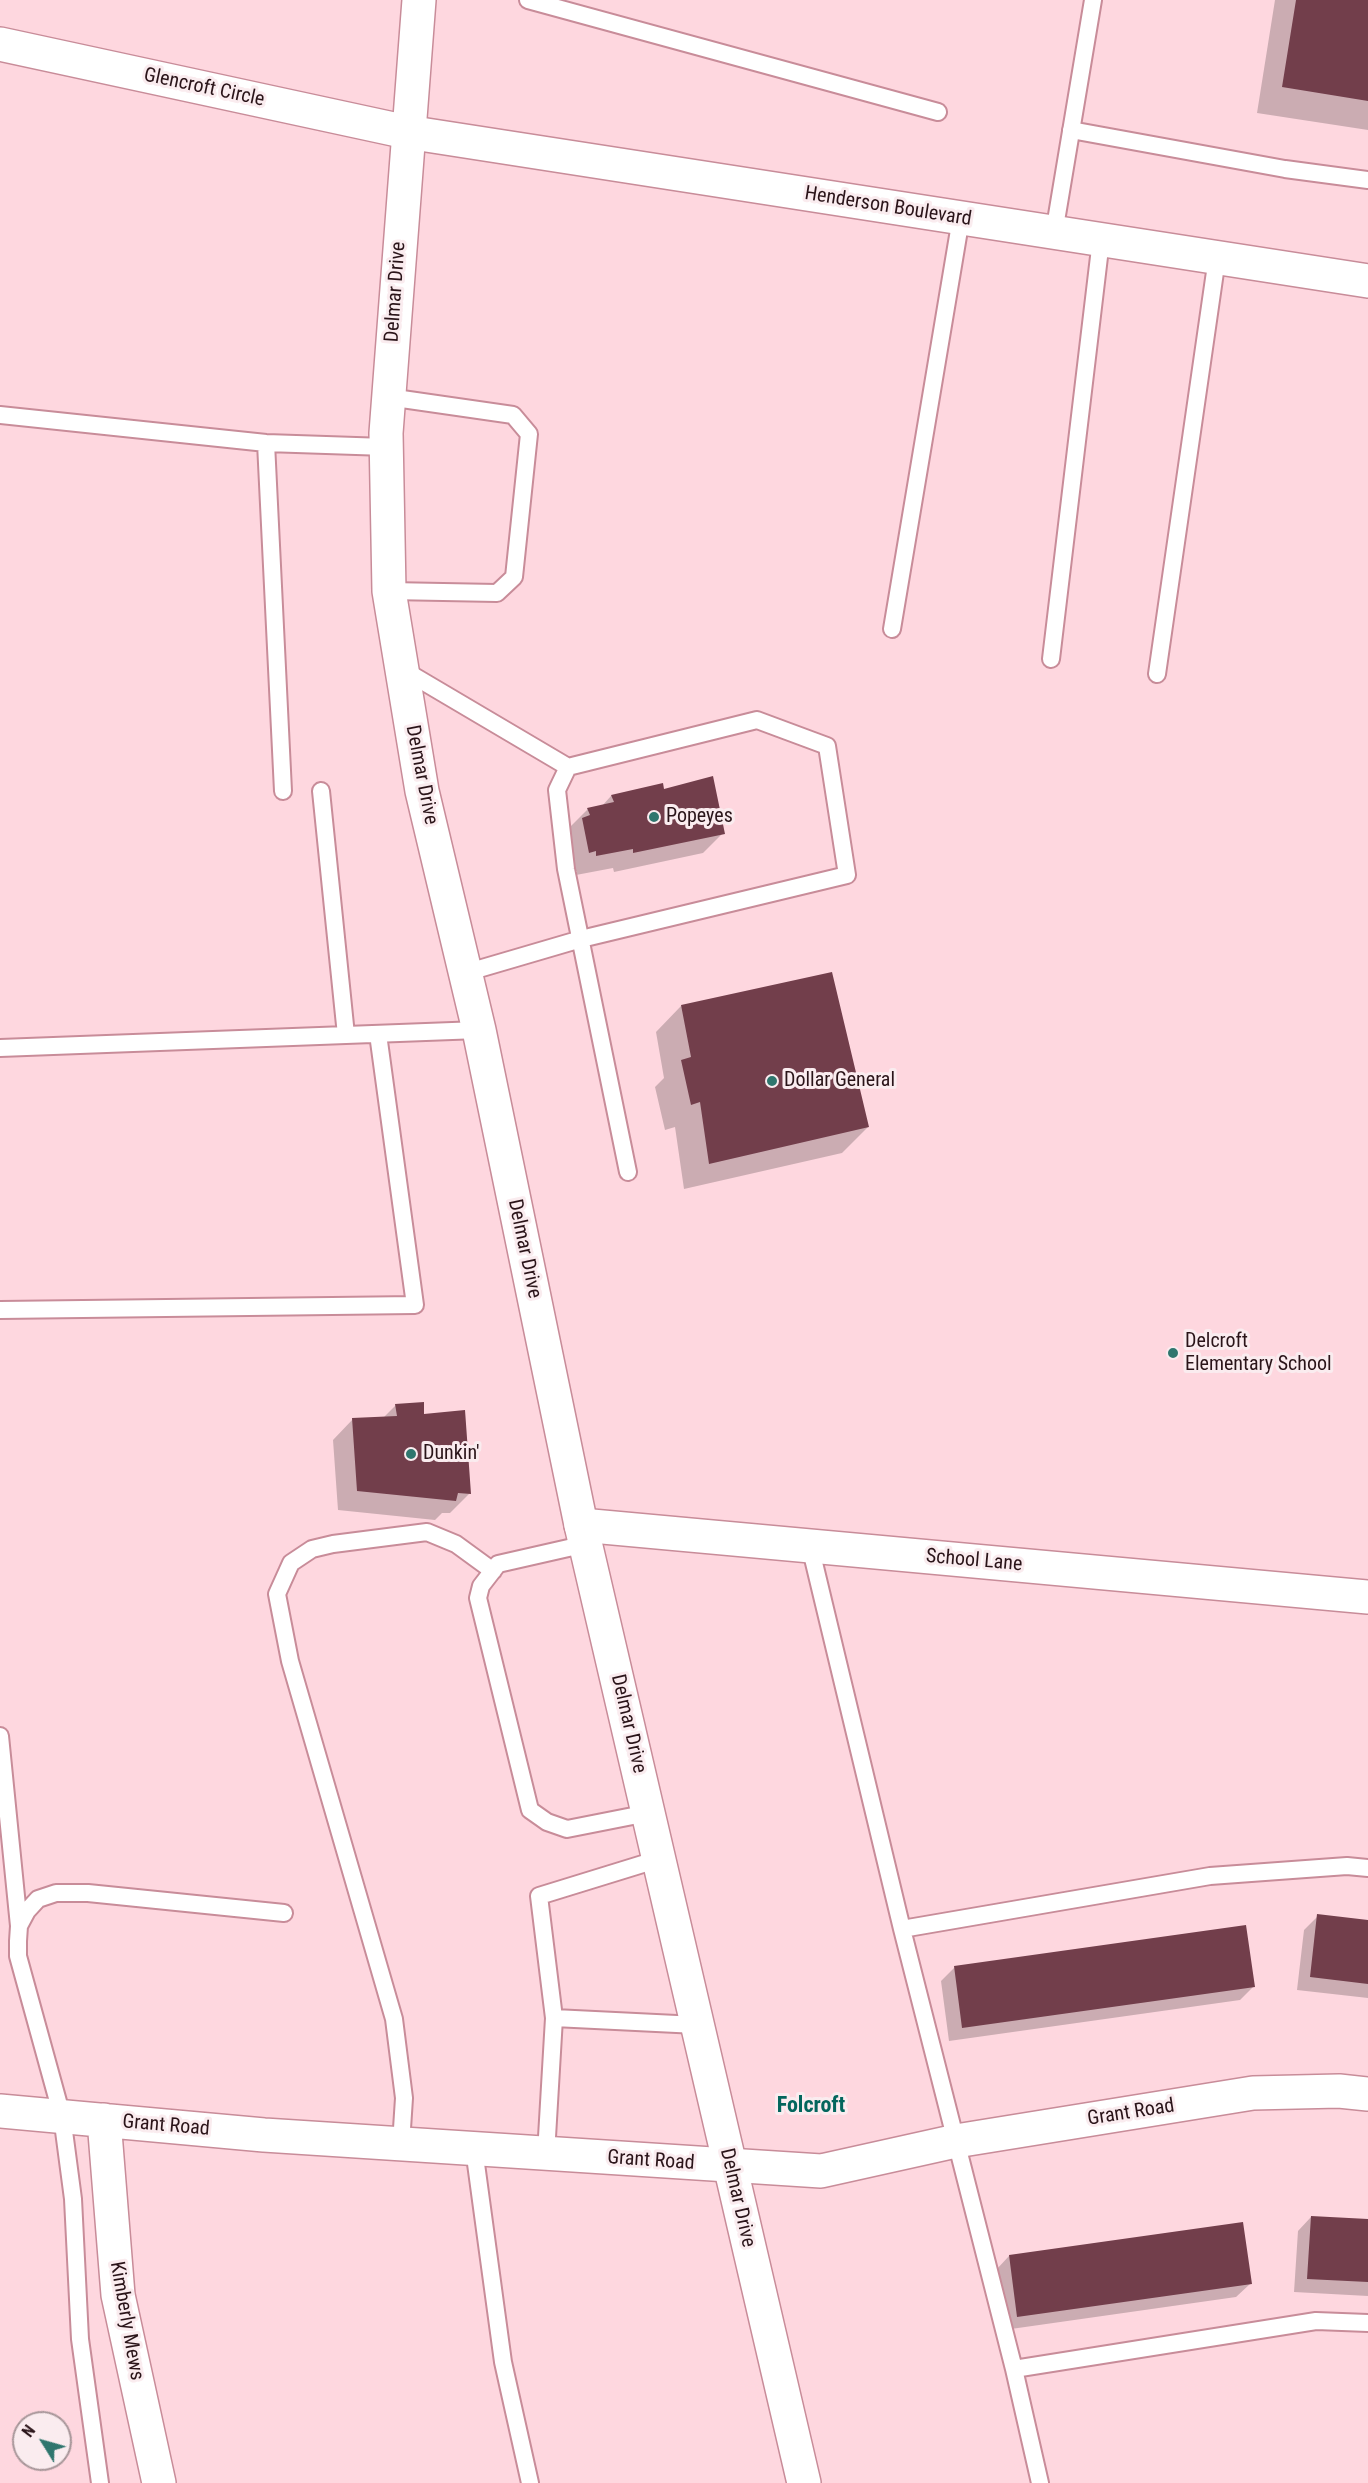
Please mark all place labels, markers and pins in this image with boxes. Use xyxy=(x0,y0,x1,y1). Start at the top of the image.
place label: Popeyes xyxy=(666,805,733,829)
marker: Popeyes xyxy=(647,810,661,824)
place label: Dollar General xyxy=(784,1069,895,1093)
marker: Dollar General xyxy=(765,1074,779,1088)
place label: Delcroft Elementary School xyxy=(1185,1330,1332,1377)
marker: Delcroft Elementary School xyxy=(1166,1346,1180,1360)
place label: Dunkin' xyxy=(423,1442,480,1466)
marker: Dunkin' xyxy=(404,1447,418,1461)

